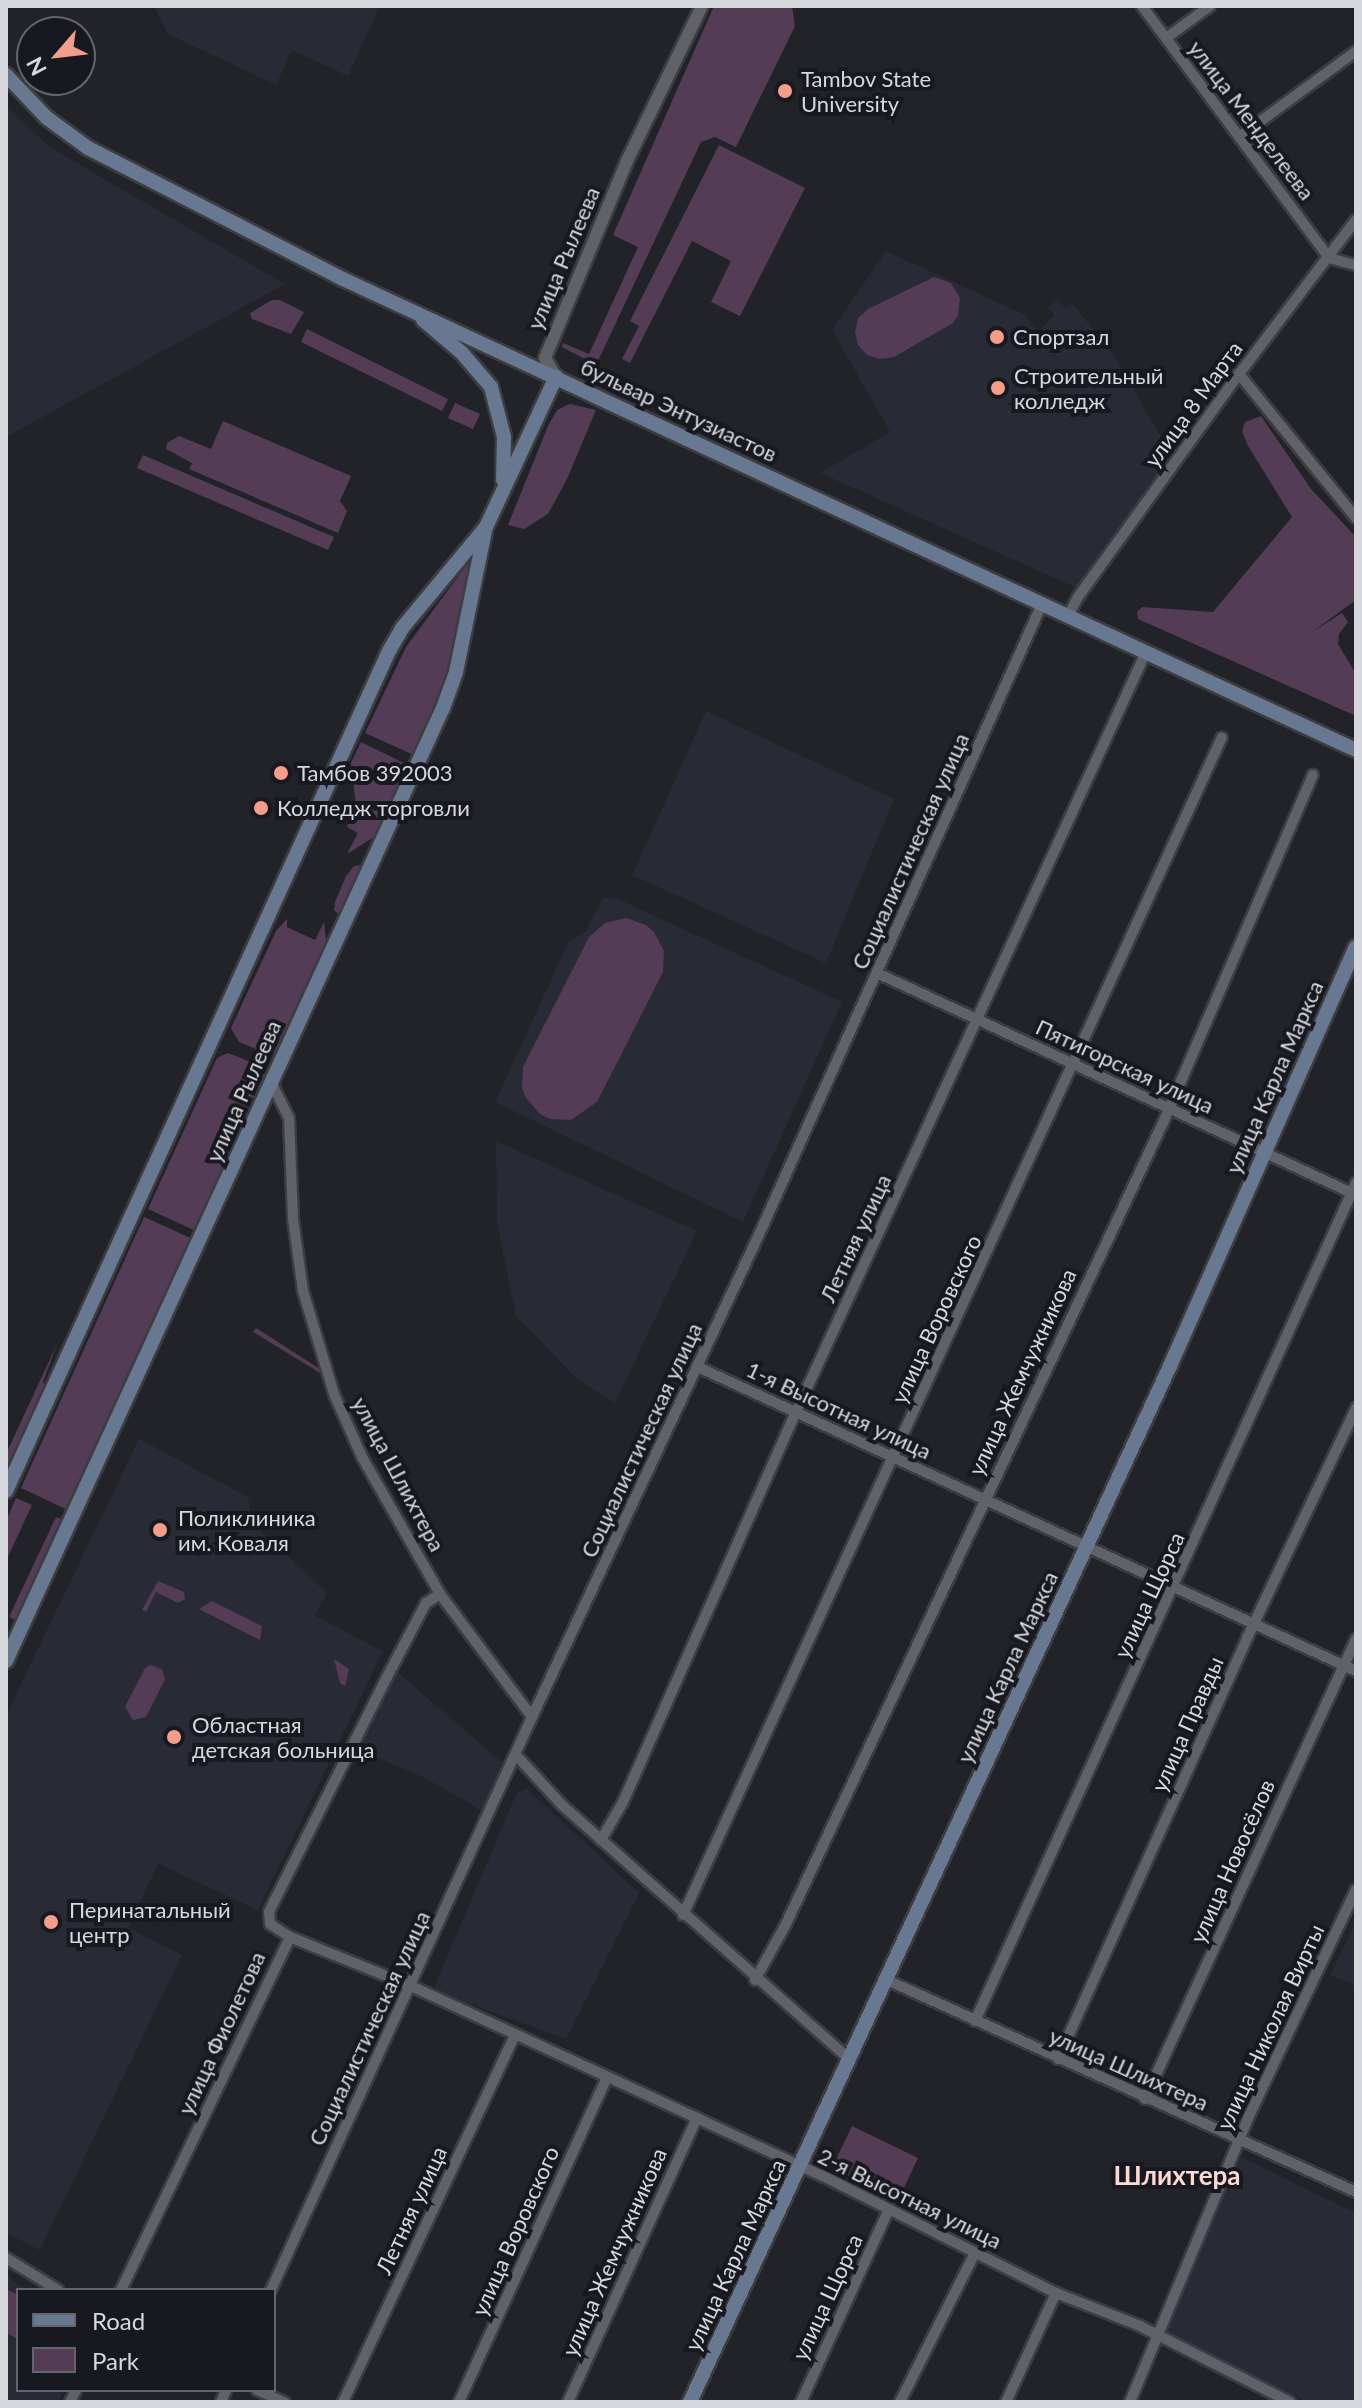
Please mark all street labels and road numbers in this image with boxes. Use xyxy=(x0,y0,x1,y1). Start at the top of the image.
street label: улица Менделеева xyxy=(1183,35,1321,205)
street label: улица Рылеева xyxy=(521,183,605,333)
street label: улица 8 Марта xyxy=(1138,336,1248,472)
street label: бульвар Энтузиастов xyxy=(577,353,781,467)
street label: Социалистическая улица xyxy=(846,729,974,973)
street label: улица Карла Маркса xyxy=(1220,976,1328,1178)
street label: Пятигорская улица xyxy=(1032,1013,1218,1119)
street label: улица Рылеева xyxy=(200,1016,286,1166)
street label: Летняя улица xyxy=(814,1170,896,1306)
street label: улица Воровского xyxy=(885,1231,987,1407)
street label: улица Жемчужникова xyxy=(962,1264,1082,1480)
street label: Социалистическая улица xyxy=(575,1318,707,1562)
street label: 1-я Высотная улица xyxy=(743,1356,935,1464)
street label: улица Шлихтера xyxy=(347,1392,451,1556)
street label: улица Щорса xyxy=(1108,1528,1190,1662)
street label: улица Карла Маркса xyxy=(951,1567,1063,1767)
street label: улица Правды xyxy=(1145,1652,1229,1796)
street label: улица Новосёлов xyxy=(1184,1775,1280,1947)
street label: Социалистическая улица xyxy=(303,1906,435,2150)
street label: улица Николая Вирты xyxy=(1211,1920,1329,2134)
street label: улица Фиолетова xyxy=(172,1947,270,2119)
street label: улица Шлихтера xyxy=(1045,2022,1213,2116)
street label: Летняя улица xyxy=(370,2142,452,2278)
street label: улица Воровского xyxy=(466,2142,564,2320)
street label: 2-я Высотная улица xyxy=(814,2142,1006,2254)
street label: улица Жемчужникова xyxy=(556,2144,672,2360)
street label: улица Карла Маркса xyxy=(679,2155,791,2355)
street label: улица Щорса xyxy=(786,2230,868,2364)

